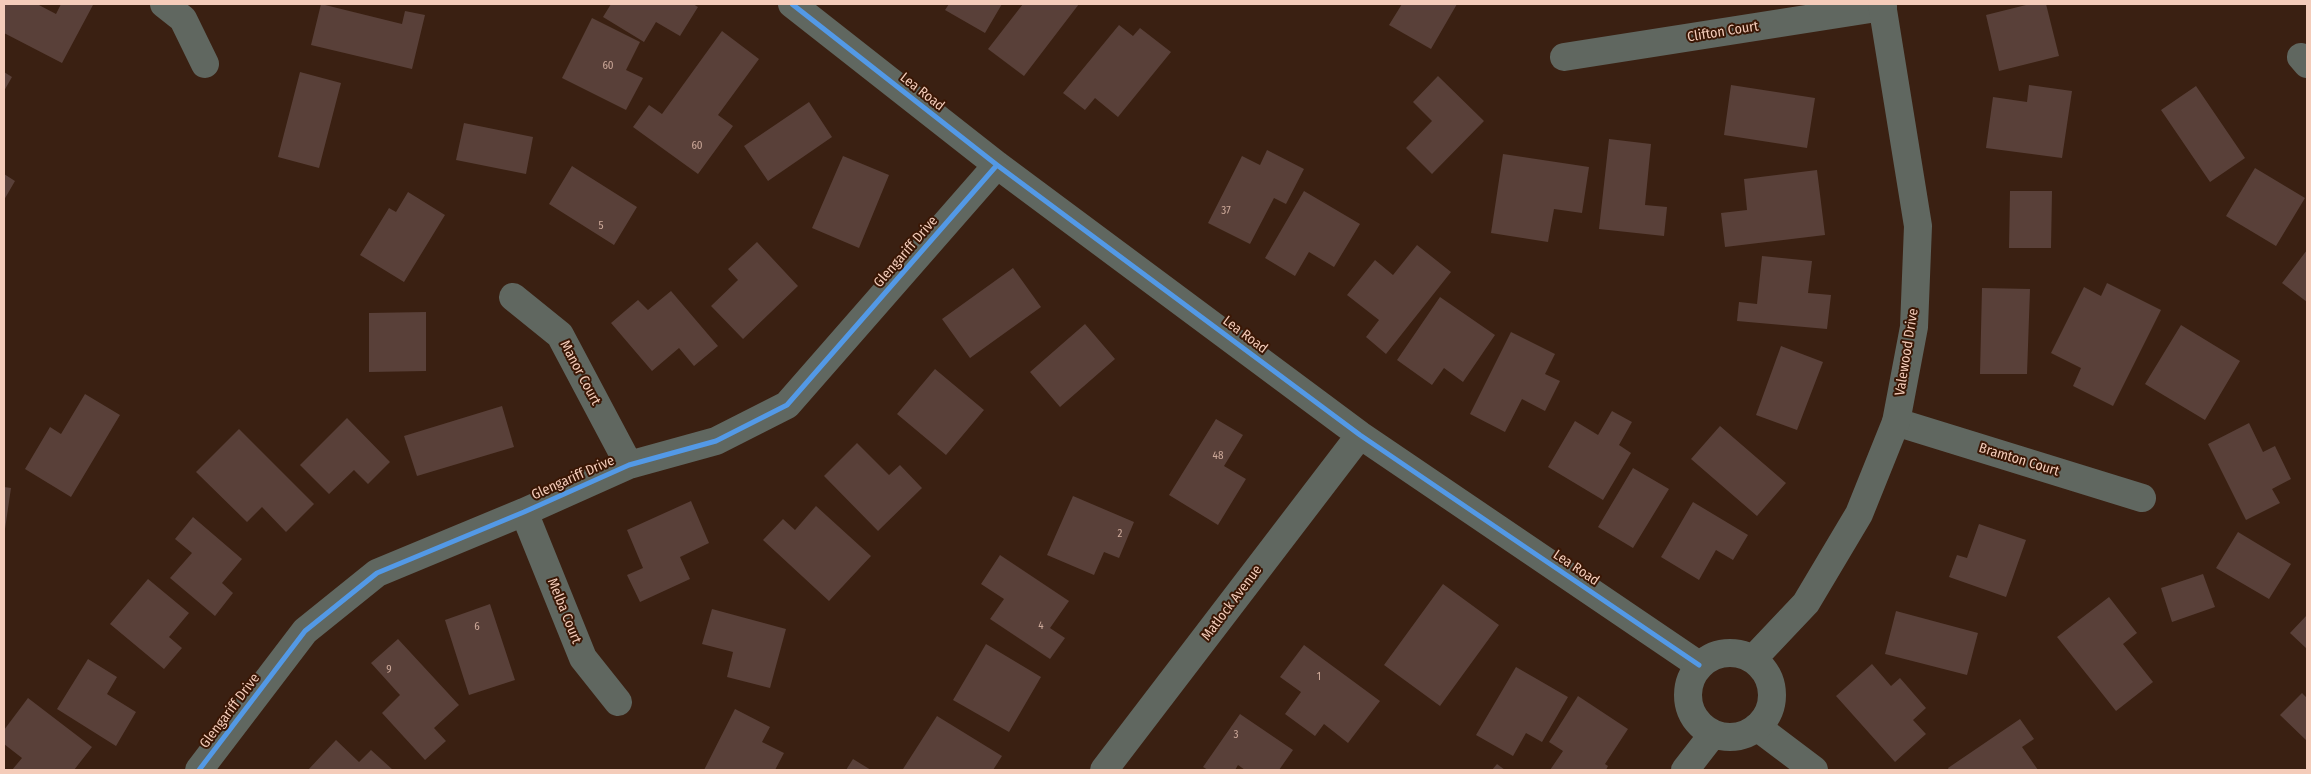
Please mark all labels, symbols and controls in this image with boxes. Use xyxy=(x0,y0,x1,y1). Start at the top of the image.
street label: Clifton Court xyxy=(1686,18,1760,46)
house number: 60 xyxy=(602,59,614,73)
street label: Lea Road xyxy=(896,69,948,115)
house number: 60 xyxy=(691,139,703,153)
house number: 37 xyxy=(1221,204,1231,218)
street label: Glengariff Drive xyxy=(870,213,942,291)
house number: 5 xyxy=(598,219,604,233)
street label: Valewood Drive xyxy=(1892,307,1922,397)
street label: Lea Road xyxy=(1219,313,1271,357)
street label: Manor Court xyxy=(556,338,604,408)
street label: Bramton Court xyxy=(1977,440,2061,480)
house number: 48 xyxy=(1213,449,1223,463)
street label: Glengariff Drive xyxy=(529,452,617,504)
house number: 2 xyxy=(1118,527,1122,541)
street label: Lea Road xyxy=(1550,547,1602,589)
street label: Matlock Avenue xyxy=(1198,562,1266,644)
street label: Melba Court xyxy=(543,576,585,646)
house number: 4 xyxy=(1038,619,1044,633)
house number: 6 xyxy=(474,620,480,634)
house number: 9 xyxy=(386,663,392,677)
street label: Glengariff Drive xyxy=(197,670,263,752)
house number: 1 xyxy=(1317,670,1321,684)
house number: 3 xyxy=(1234,728,1238,742)

